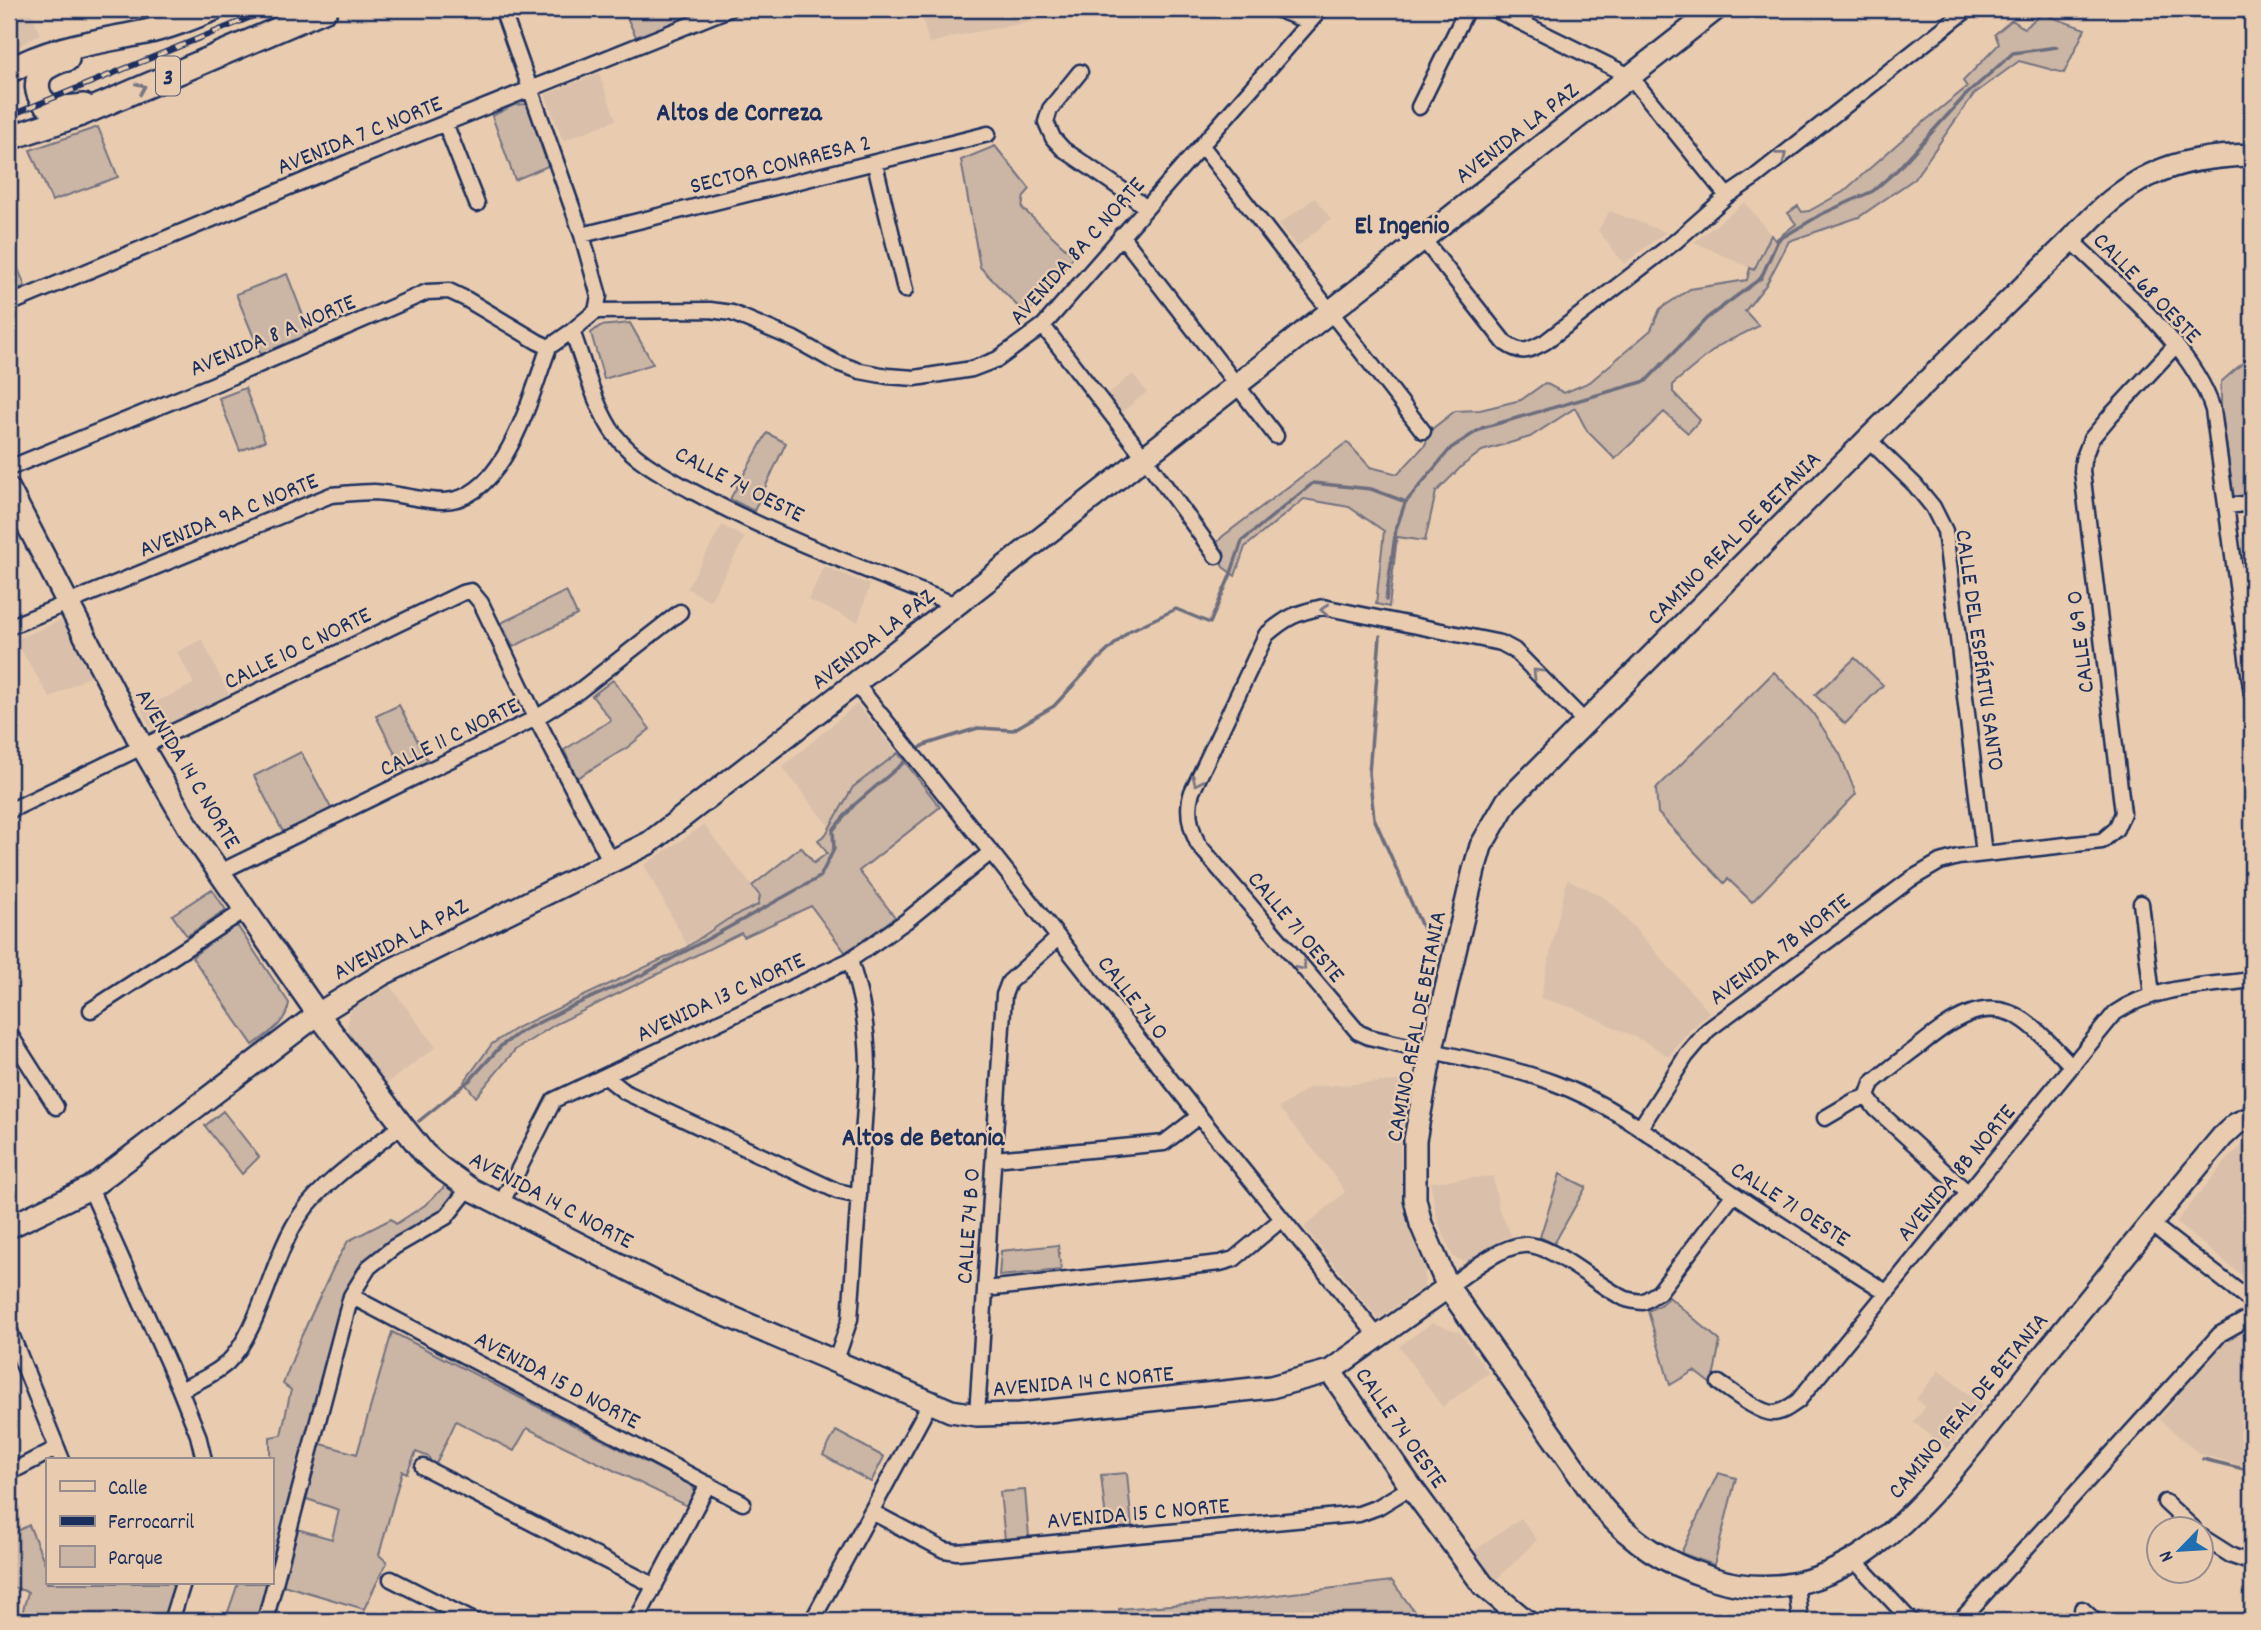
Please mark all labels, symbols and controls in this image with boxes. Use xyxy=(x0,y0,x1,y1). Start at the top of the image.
road number: 3 xyxy=(156,57,180,96)
street label: AVENIDA LA PAZ xyxy=(1449,75,1587,194)
one-way arrow xyxy=(134,82,147,96)
street label: AVENIDA 7 C NORTE xyxy=(272,88,448,185)
district label: Altos de Correza xyxy=(656,96,822,133)
street label: SECTOR CONRRESA 2 xyxy=(687,127,875,205)
one-way arrow xyxy=(1774,151,1786,164)
street label: AVENIDA 8A C NORTE xyxy=(1002,170,1154,334)
district label: El Ingenio xyxy=(1354,209,1450,246)
street label: CALLE 68 OESTE xyxy=(2084,226,2208,353)
street label: AVENIDA 8 A NORTE xyxy=(185,286,362,387)
street label: CALLE 74 OESTE xyxy=(668,438,809,533)
street label: CAMINO REAL DE BETANIA xyxy=(1640,444,1830,634)
street label: AVENIDA 9A C NORTE xyxy=(134,465,324,568)
street label: CALLE DEL ESPÍRITU SANTO xyxy=(1944,528,2012,773)
street label: AVENIDA LA PAZ xyxy=(805,581,943,700)
street label: CALLE 69 O xyxy=(2059,588,2105,695)
street label: CALLE 10 C NORTE xyxy=(219,599,378,700)
one-way arrow xyxy=(1319,602,1330,617)
one-way arrow xyxy=(1532,669,1545,682)
street label: AVENIDA 14 C NORTE xyxy=(125,683,248,856)
street label: CALLE 11 C NORTE xyxy=(374,690,526,787)
one-way arrow xyxy=(1191,773,1205,786)
street label: CALLE 71 OESTE xyxy=(1238,865,1352,991)
street label: AVENIDA 7B NORTE xyxy=(1703,886,1859,1015)
street label: AVENIDA LA PAZ xyxy=(328,891,475,991)
street label: CAMINO REAL DE BETANIA xyxy=(1379,908,1457,1145)
street label: AVENIDA 13 C NORTE xyxy=(631,945,811,1053)
street label: CALLE 74 O xyxy=(1088,949,1176,1048)
one-way arrow xyxy=(1294,958,1306,971)
street label: AVENIDA 8B NORTE xyxy=(1890,1098,2025,1250)
district label: Altos de Betania xyxy=(842,1121,1005,1158)
street label: AVENIDA 14 C NORTE xyxy=(462,1144,639,1259)
street label: CALLE 71 OESTE xyxy=(1723,1154,1856,1257)
street label: CALLE 74 B O xyxy=(949,1167,991,1285)
street label: CAMINO REAL DE BETANIA xyxy=(1881,1306,2058,1508)
street label: AVENIDA 15 D NORTE xyxy=(468,1324,646,1440)
street label: AVENIDA 14 C NORTE xyxy=(991,1358,1175,1408)
street label: CALLE 74 OESTE xyxy=(1345,1361,1454,1496)
legend xyxy=(46,1458,273,1584)
text: Calle xyxy=(108,1475,147,1505)
street label: AVENIDA 15 C NORTE xyxy=(1046,1490,1231,1540)
text: Ferrocarril xyxy=(108,1509,194,1539)
north arrow xyxy=(2146,1514,2216,1584)
text: Parque xyxy=(108,1545,163,1575)
text: N xyxy=(2154,1546,2182,1566)

